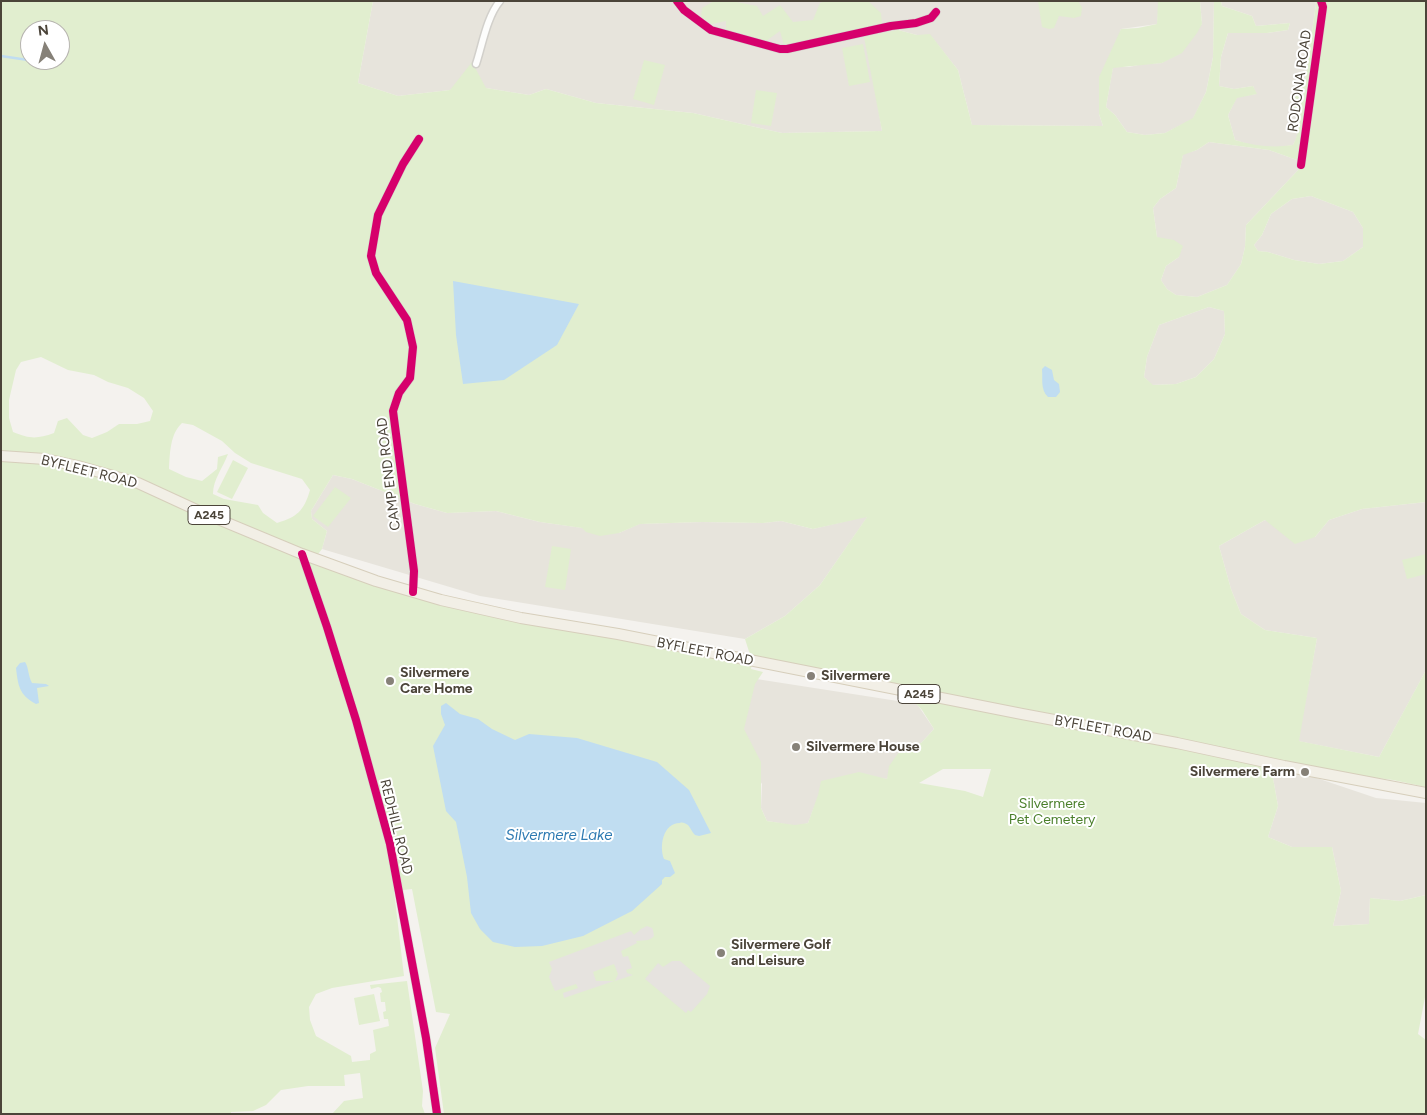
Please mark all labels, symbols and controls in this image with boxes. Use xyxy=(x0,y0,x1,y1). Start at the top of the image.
north arrow xyxy=(20,20,70,70)
text: N xyxy=(37,22,50,40)
street label: RODONA ROAD xyxy=(1285,29,1315,133)
street label: CAMP END ROAD xyxy=(374,416,404,532)
street label: BYFLEET ROAD xyxy=(39,452,139,492)
road number: A245 xyxy=(188,506,230,524)
street label: BYFLEET ROAD xyxy=(655,634,755,670)
place label: Silvermere Care Home xyxy=(400,665,473,698)
place label: Silvermere xyxy=(821,668,890,684)
marker: Silvermere xyxy=(805,670,817,682)
marker: Silvermere Care Home xyxy=(384,675,396,687)
road number: A245 xyxy=(898,684,940,704)
street label: BYFLEET ROAD xyxy=(1053,712,1153,746)
place label: Silvermere House xyxy=(806,739,919,755)
marker: Silvermere House xyxy=(790,741,802,753)
place label: Silvermere Farm xyxy=(1190,764,1295,780)
marker: Silvermere Farm xyxy=(1299,766,1311,778)
street label: REDHILL ROAD xyxy=(376,778,416,876)
park label: Silvermere Pet Cemetery xyxy=(1009,796,1095,829)
water label: Silvermere Lake xyxy=(506,827,612,845)
place label: Silvermere Golf and Leisure xyxy=(731,937,831,970)
marker: Silvermere Golf and Leisure xyxy=(715,947,727,959)

